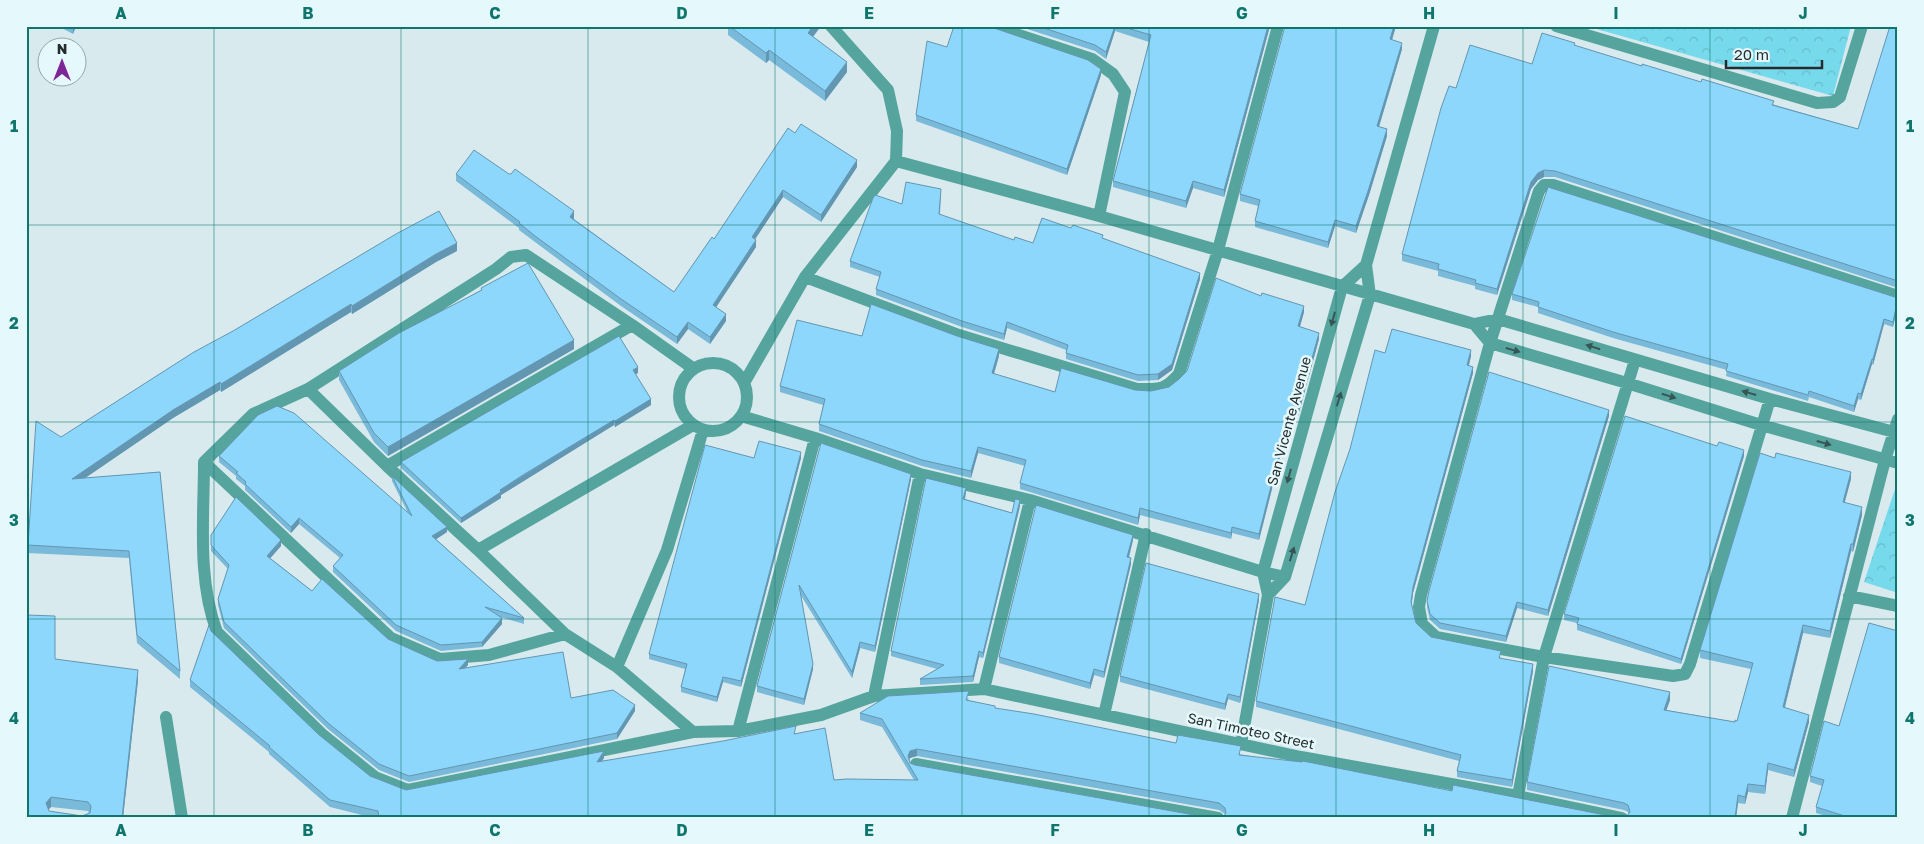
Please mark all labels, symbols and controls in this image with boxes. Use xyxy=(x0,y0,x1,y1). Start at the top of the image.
text: A xyxy=(115,3,127,23)
text: B xyxy=(302,3,314,23)
text: C xyxy=(489,3,501,23)
text: D xyxy=(676,3,688,23)
text: E xyxy=(864,3,874,23)
text: F xyxy=(1050,3,1060,23)
text: G xyxy=(1236,3,1248,23)
text: H xyxy=(1423,3,1435,23)
text: I xyxy=(1613,3,1619,23)
text: J xyxy=(1798,3,1808,23)
north arrow xyxy=(38,38,88,88)
scale bar xyxy=(1726,38,1823,70)
text: N xyxy=(57,40,67,57)
text: 20 m xyxy=(1734,45,1769,63)
text: 1 xyxy=(10,116,18,136)
text: 1 xyxy=(1906,116,1914,136)
one-way arrow xyxy=(1328,312,1336,327)
text: 2 xyxy=(9,313,19,333)
text: 2 xyxy=(1905,313,1915,333)
one-way arrow xyxy=(1586,343,1601,351)
one-way arrow xyxy=(1506,346,1521,354)
street label: San Vicente Avenue xyxy=(1263,354,1314,487)
one-way arrow xyxy=(1742,389,1757,397)
one-way arrow xyxy=(1335,391,1343,406)
one-way arrow xyxy=(1661,393,1676,400)
one-way arrow xyxy=(1817,439,1832,447)
one-way arrow xyxy=(1285,469,1293,484)
text: 3 xyxy=(9,510,19,530)
text: 3 xyxy=(1905,510,1915,530)
one-way arrow xyxy=(1289,547,1296,562)
text: 4 xyxy=(9,708,19,728)
text: 4 xyxy=(1905,708,1915,728)
street label: San Timoteo Street xyxy=(1186,709,1316,752)
text: A xyxy=(115,820,127,840)
text: B xyxy=(302,820,314,840)
text: C xyxy=(489,820,501,840)
text: D xyxy=(676,820,688,840)
text: E xyxy=(864,820,874,840)
text: F xyxy=(1050,820,1060,840)
text: G xyxy=(1236,820,1248,840)
text: H xyxy=(1423,820,1435,840)
text: I xyxy=(1613,820,1619,840)
text: J xyxy=(1798,820,1808,840)

